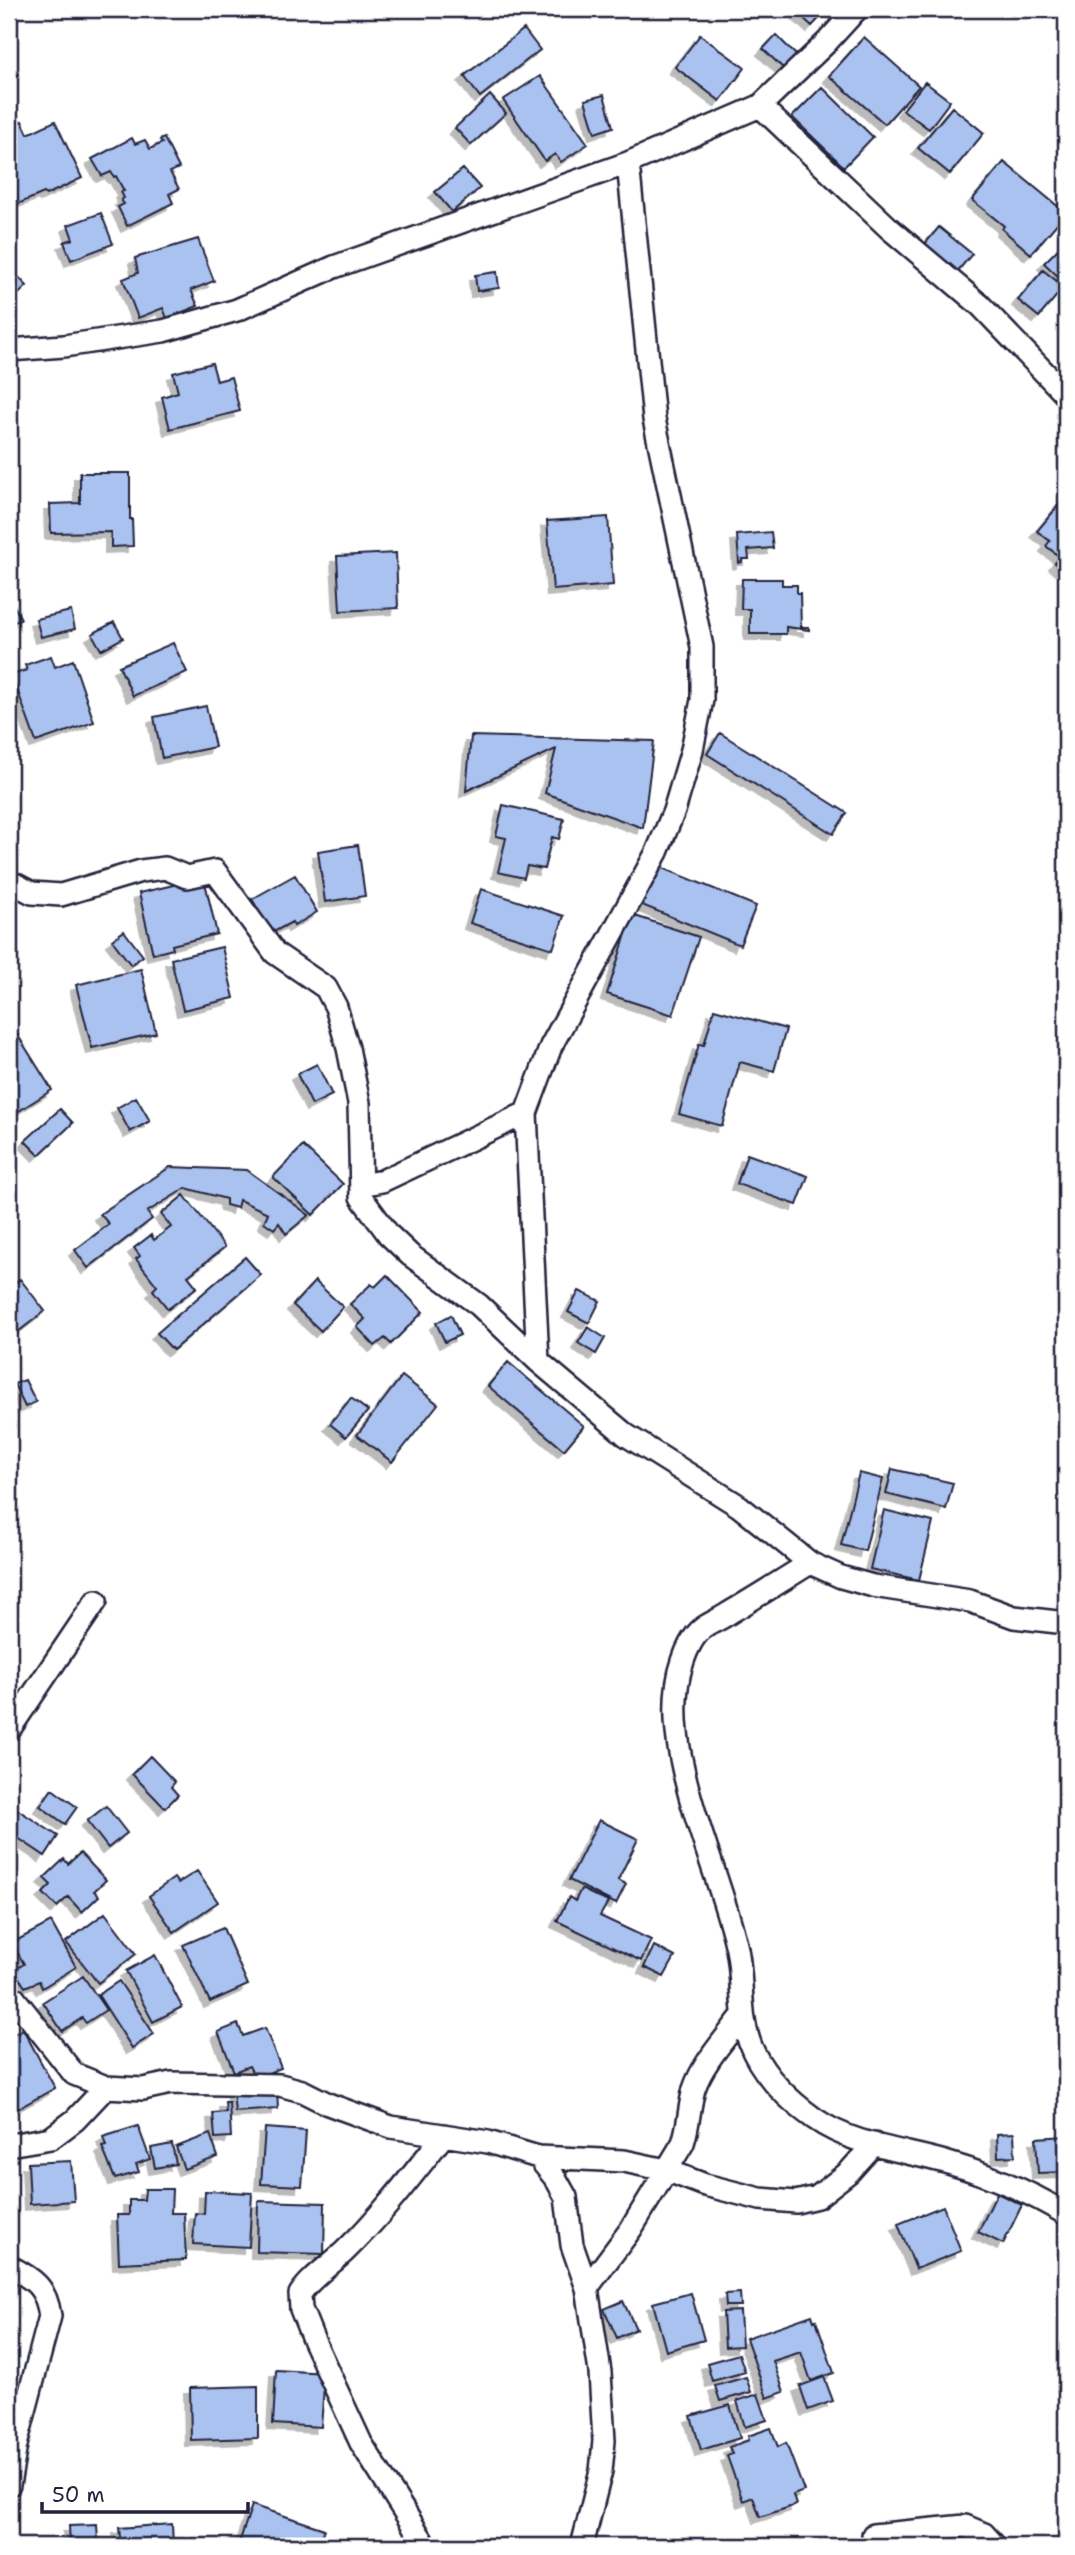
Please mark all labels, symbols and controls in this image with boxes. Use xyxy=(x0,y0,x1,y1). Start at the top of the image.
scale bar xyxy=(42,2471,248,2515)
text: 50 m xyxy=(52,2481,105,2509)

